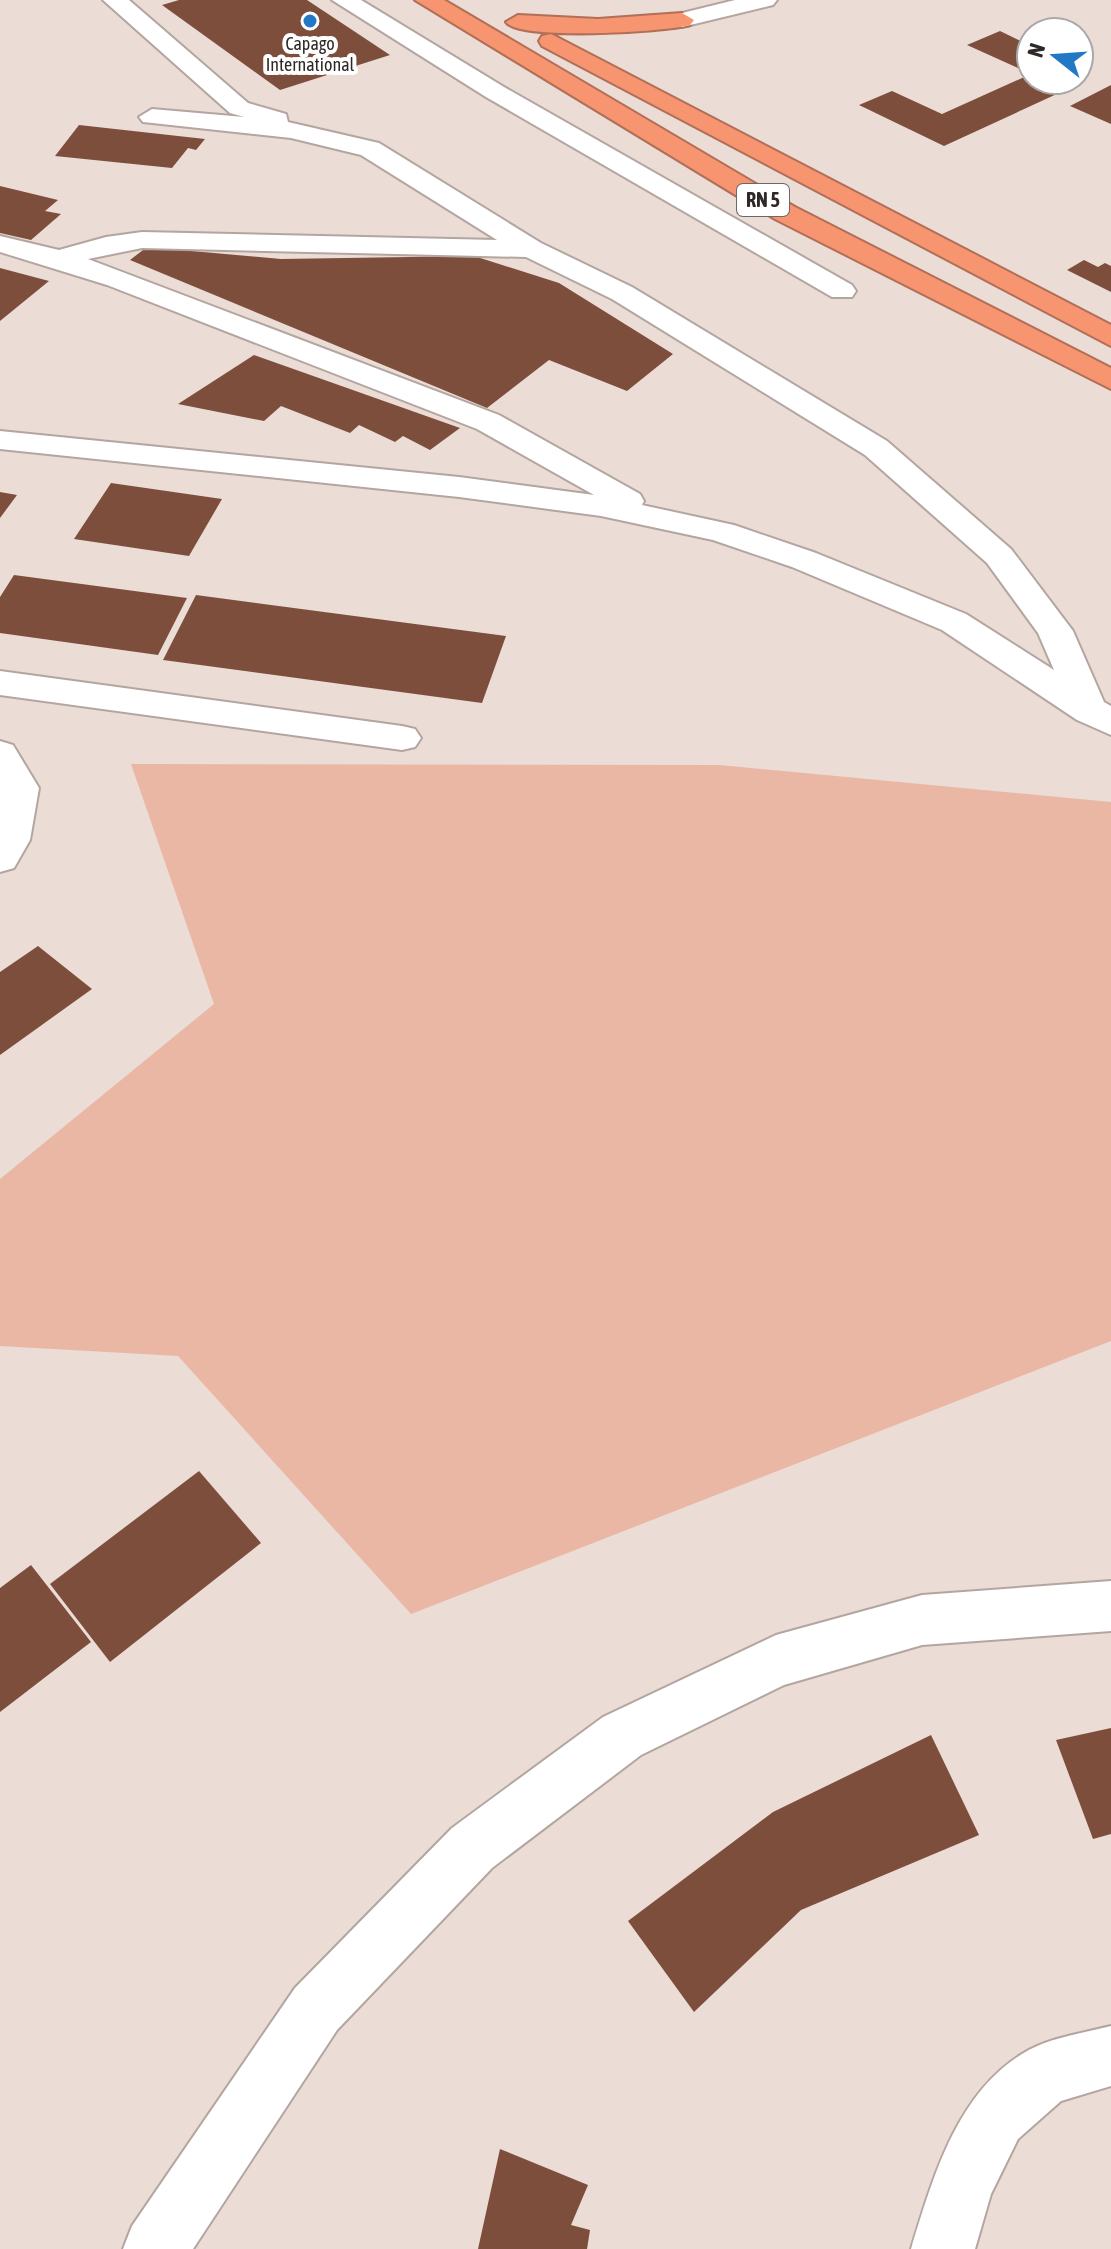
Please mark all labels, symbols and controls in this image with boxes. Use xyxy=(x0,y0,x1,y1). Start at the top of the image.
marker: Capago International xyxy=(301,12,319,30)
north arrow xyxy=(1015,16,1095,96)
place label: Capago International xyxy=(266,33,355,75)
text: N xyxy=(1022,40,1050,60)
road number: RN 5 xyxy=(737,184,789,216)

